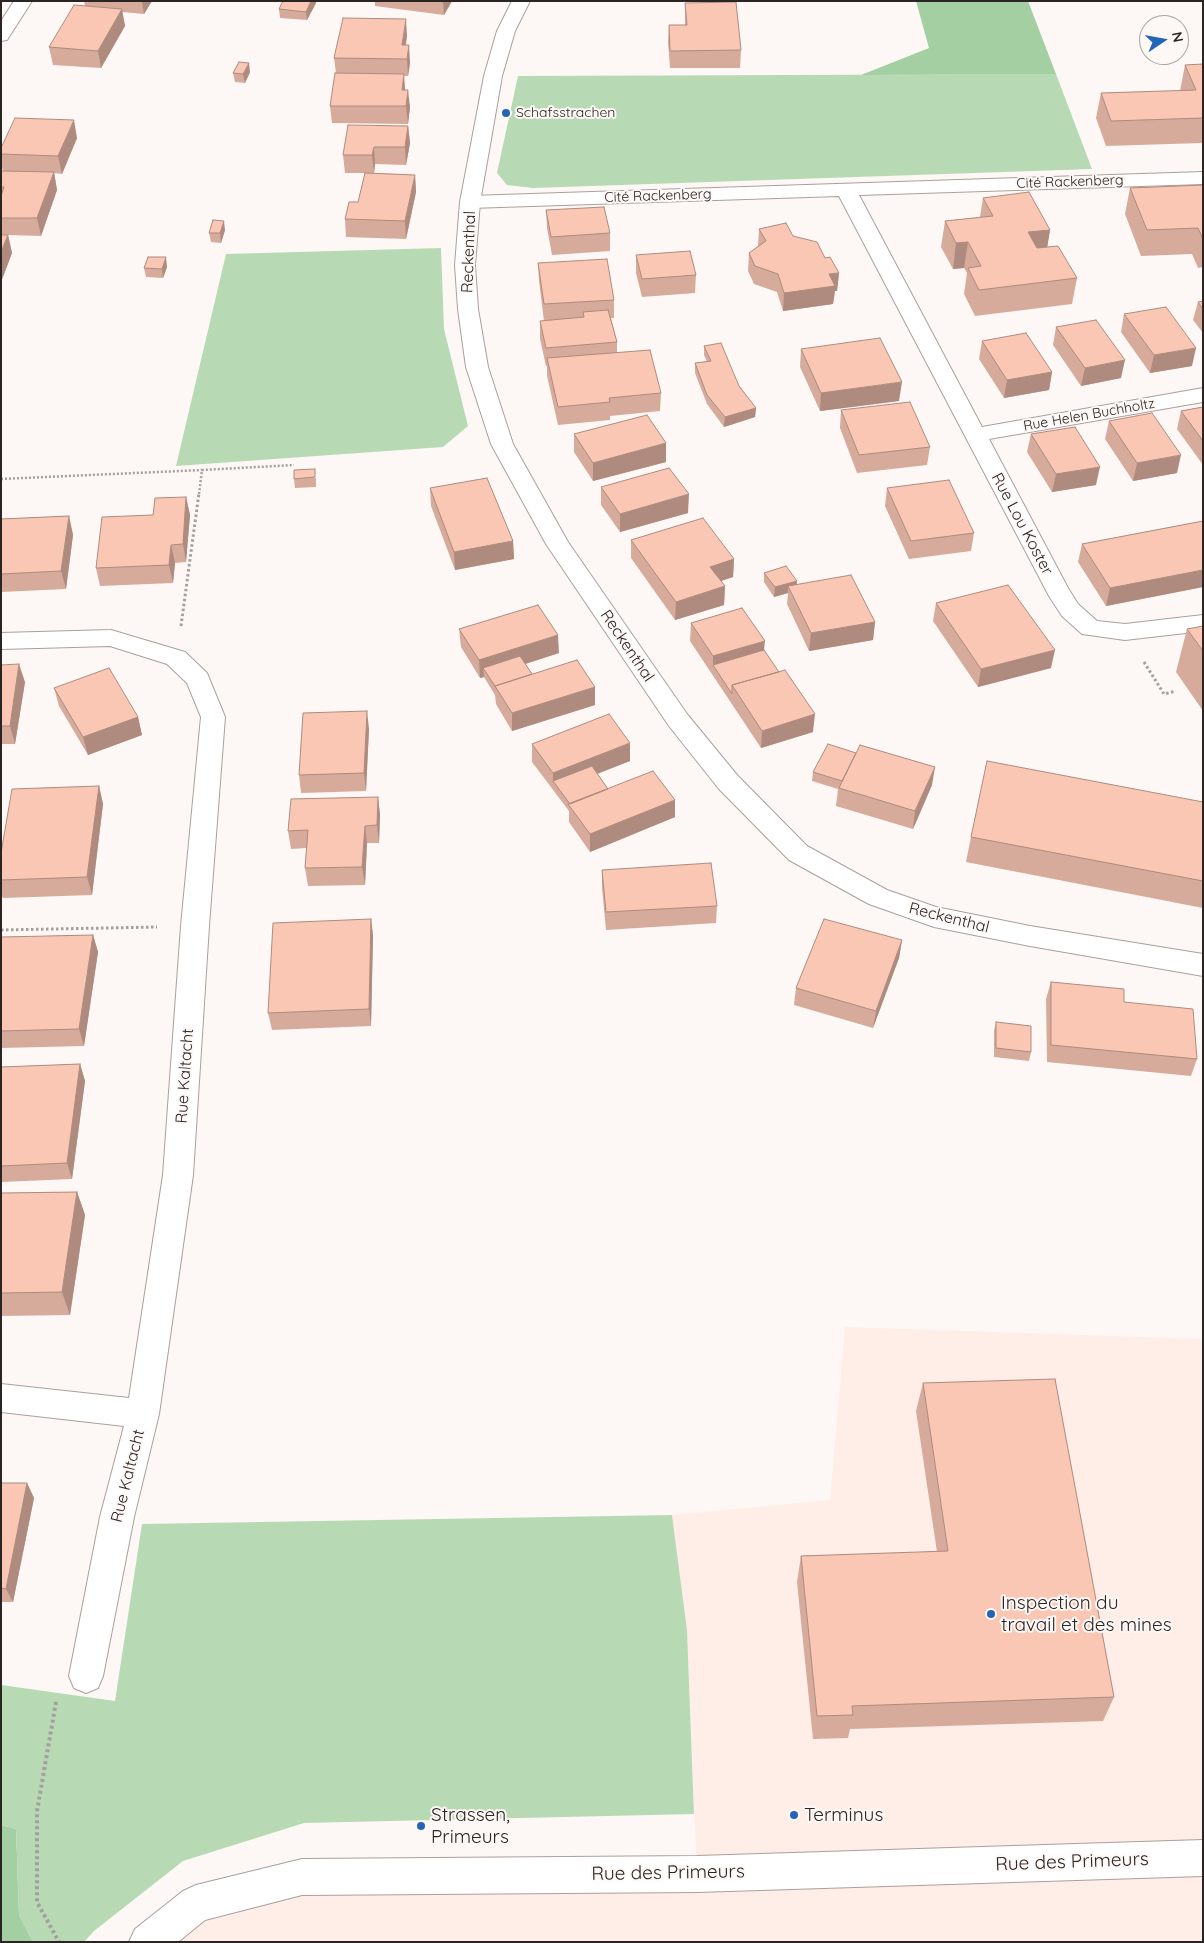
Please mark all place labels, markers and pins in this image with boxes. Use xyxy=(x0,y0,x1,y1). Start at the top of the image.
place label: Schafsstrachen xyxy=(516,105,615,121)
marker: Schafsstrachen xyxy=(500,107,512,119)
place label: Inspection du travail et des mines xyxy=(1001,1592,1172,1636)
marker: Inspection du travail et des mines xyxy=(985,1608,997,1620)
place label: Strassen, Primeurs xyxy=(431,1804,510,1848)
place label: Terminus xyxy=(804,1804,883,1826)
marker: Terminus xyxy=(788,1809,800,1821)
marker: Strassen, Primeurs xyxy=(415,1820,427,1832)

